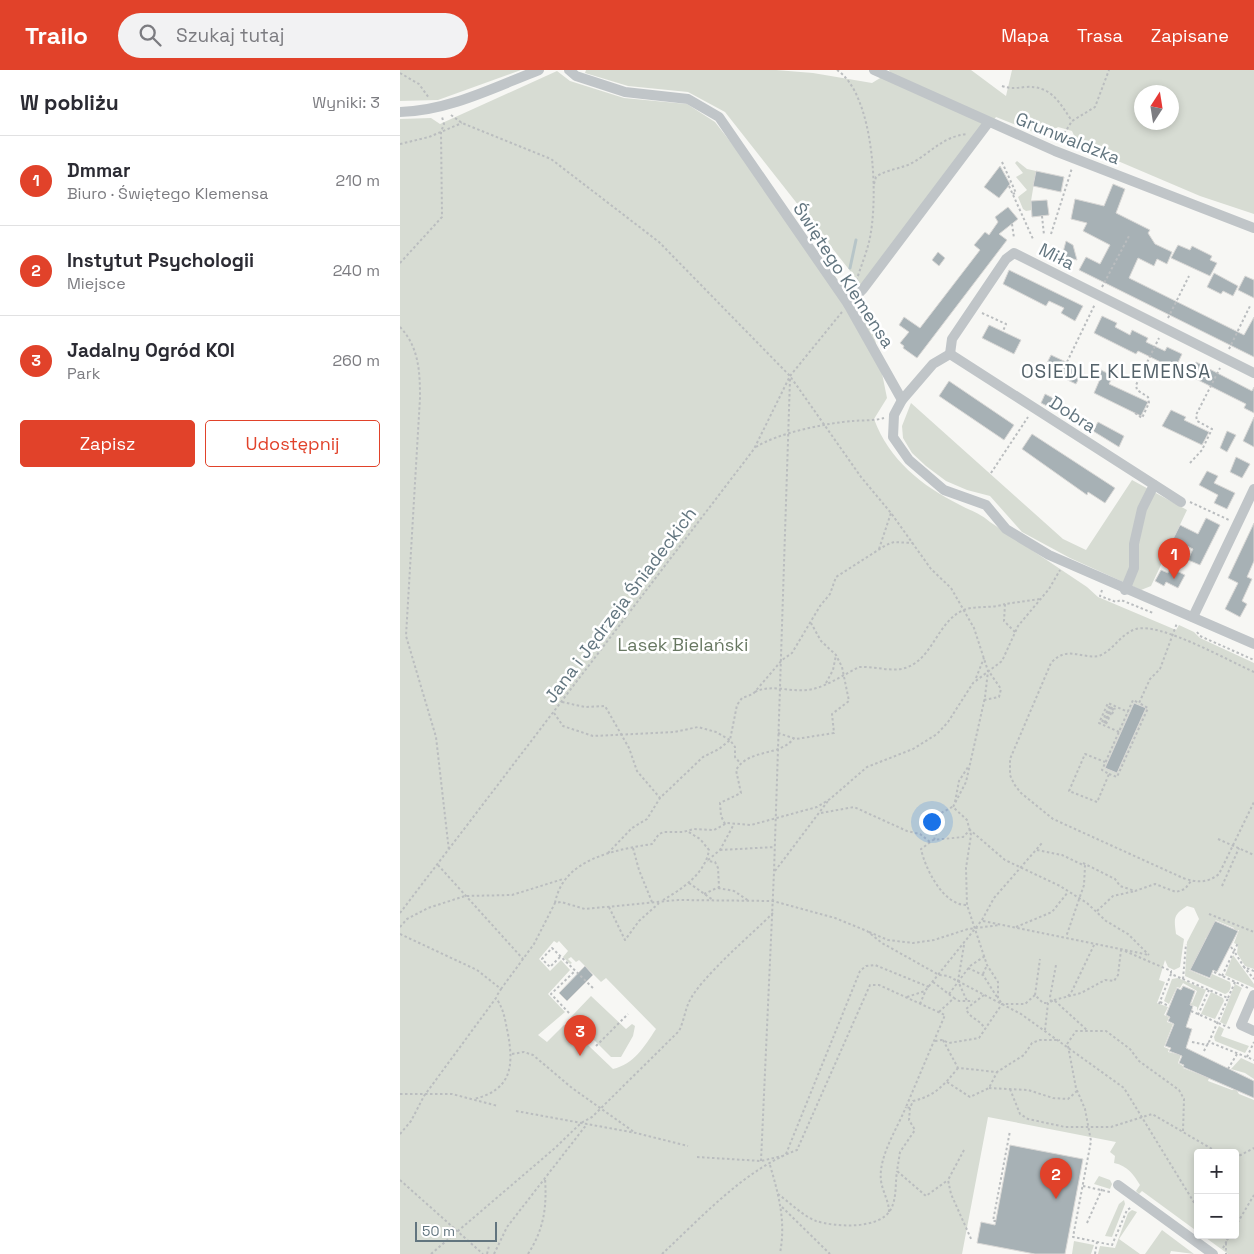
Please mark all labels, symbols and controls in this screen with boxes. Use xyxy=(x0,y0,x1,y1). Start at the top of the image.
search box xyxy=(118,13,468,58)
text: Trailo xyxy=(25,20,88,51)
icon: search xyxy=(136,21,164,49)
text: Szukaj tutaj xyxy=(176,23,284,48)
text: Mapa xyxy=(1001,24,1049,47)
text: Trasa xyxy=(1077,24,1123,47)
text: Zapisane xyxy=(1151,24,1229,47)
north arrow xyxy=(1134,85,1179,130)
text: W pobliżu xyxy=(20,89,119,116)
text: Wyniki: 3 xyxy=(312,92,380,113)
street label: Grunwaldzka xyxy=(1012,107,1124,169)
text: Dmmar xyxy=(67,158,131,183)
text: 1 xyxy=(32,170,40,191)
text: 210 m xyxy=(336,170,380,191)
text: Biuro · Świętego Klemensa xyxy=(67,183,268,204)
street label: Świętego Klemensa xyxy=(788,198,900,352)
street label: Miła xyxy=(1035,237,1079,275)
text: Instytut Psychologii xyxy=(67,248,254,273)
text: 2 xyxy=(31,260,41,281)
text: 240 m xyxy=(333,260,380,281)
text: Miejsce xyxy=(67,273,126,294)
text: Jadalny Ogród KOI xyxy=(67,338,235,363)
text: 3 xyxy=(31,350,41,371)
text: 260 m xyxy=(332,350,380,371)
district label: OSIEDLE KLEMENSA xyxy=(1021,359,1211,384)
text: Park xyxy=(67,363,100,384)
street label: Dobra xyxy=(1045,390,1101,438)
button: Zapisz xyxy=(20,420,195,467)
button: Udostępnij xyxy=(205,420,380,467)
street label: Jana i Jędrzeja Śniadeckich xyxy=(539,502,701,708)
pin: 1 xyxy=(1158,538,1190,579)
park label: Lasek Bielański xyxy=(618,633,748,656)
your location xyxy=(919,809,945,835)
pin: 3 xyxy=(564,1015,596,1056)
map controls xyxy=(1194,1149,1239,1239)
button: + xyxy=(1194,1149,1239,1194)
pin: 2 xyxy=(1040,1158,1072,1199)
button: − xyxy=(1194,1194,1239,1239)
scale bar xyxy=(415,1219,498,1242)
text: 50 m xyxy=(422,1222,455,1240)

